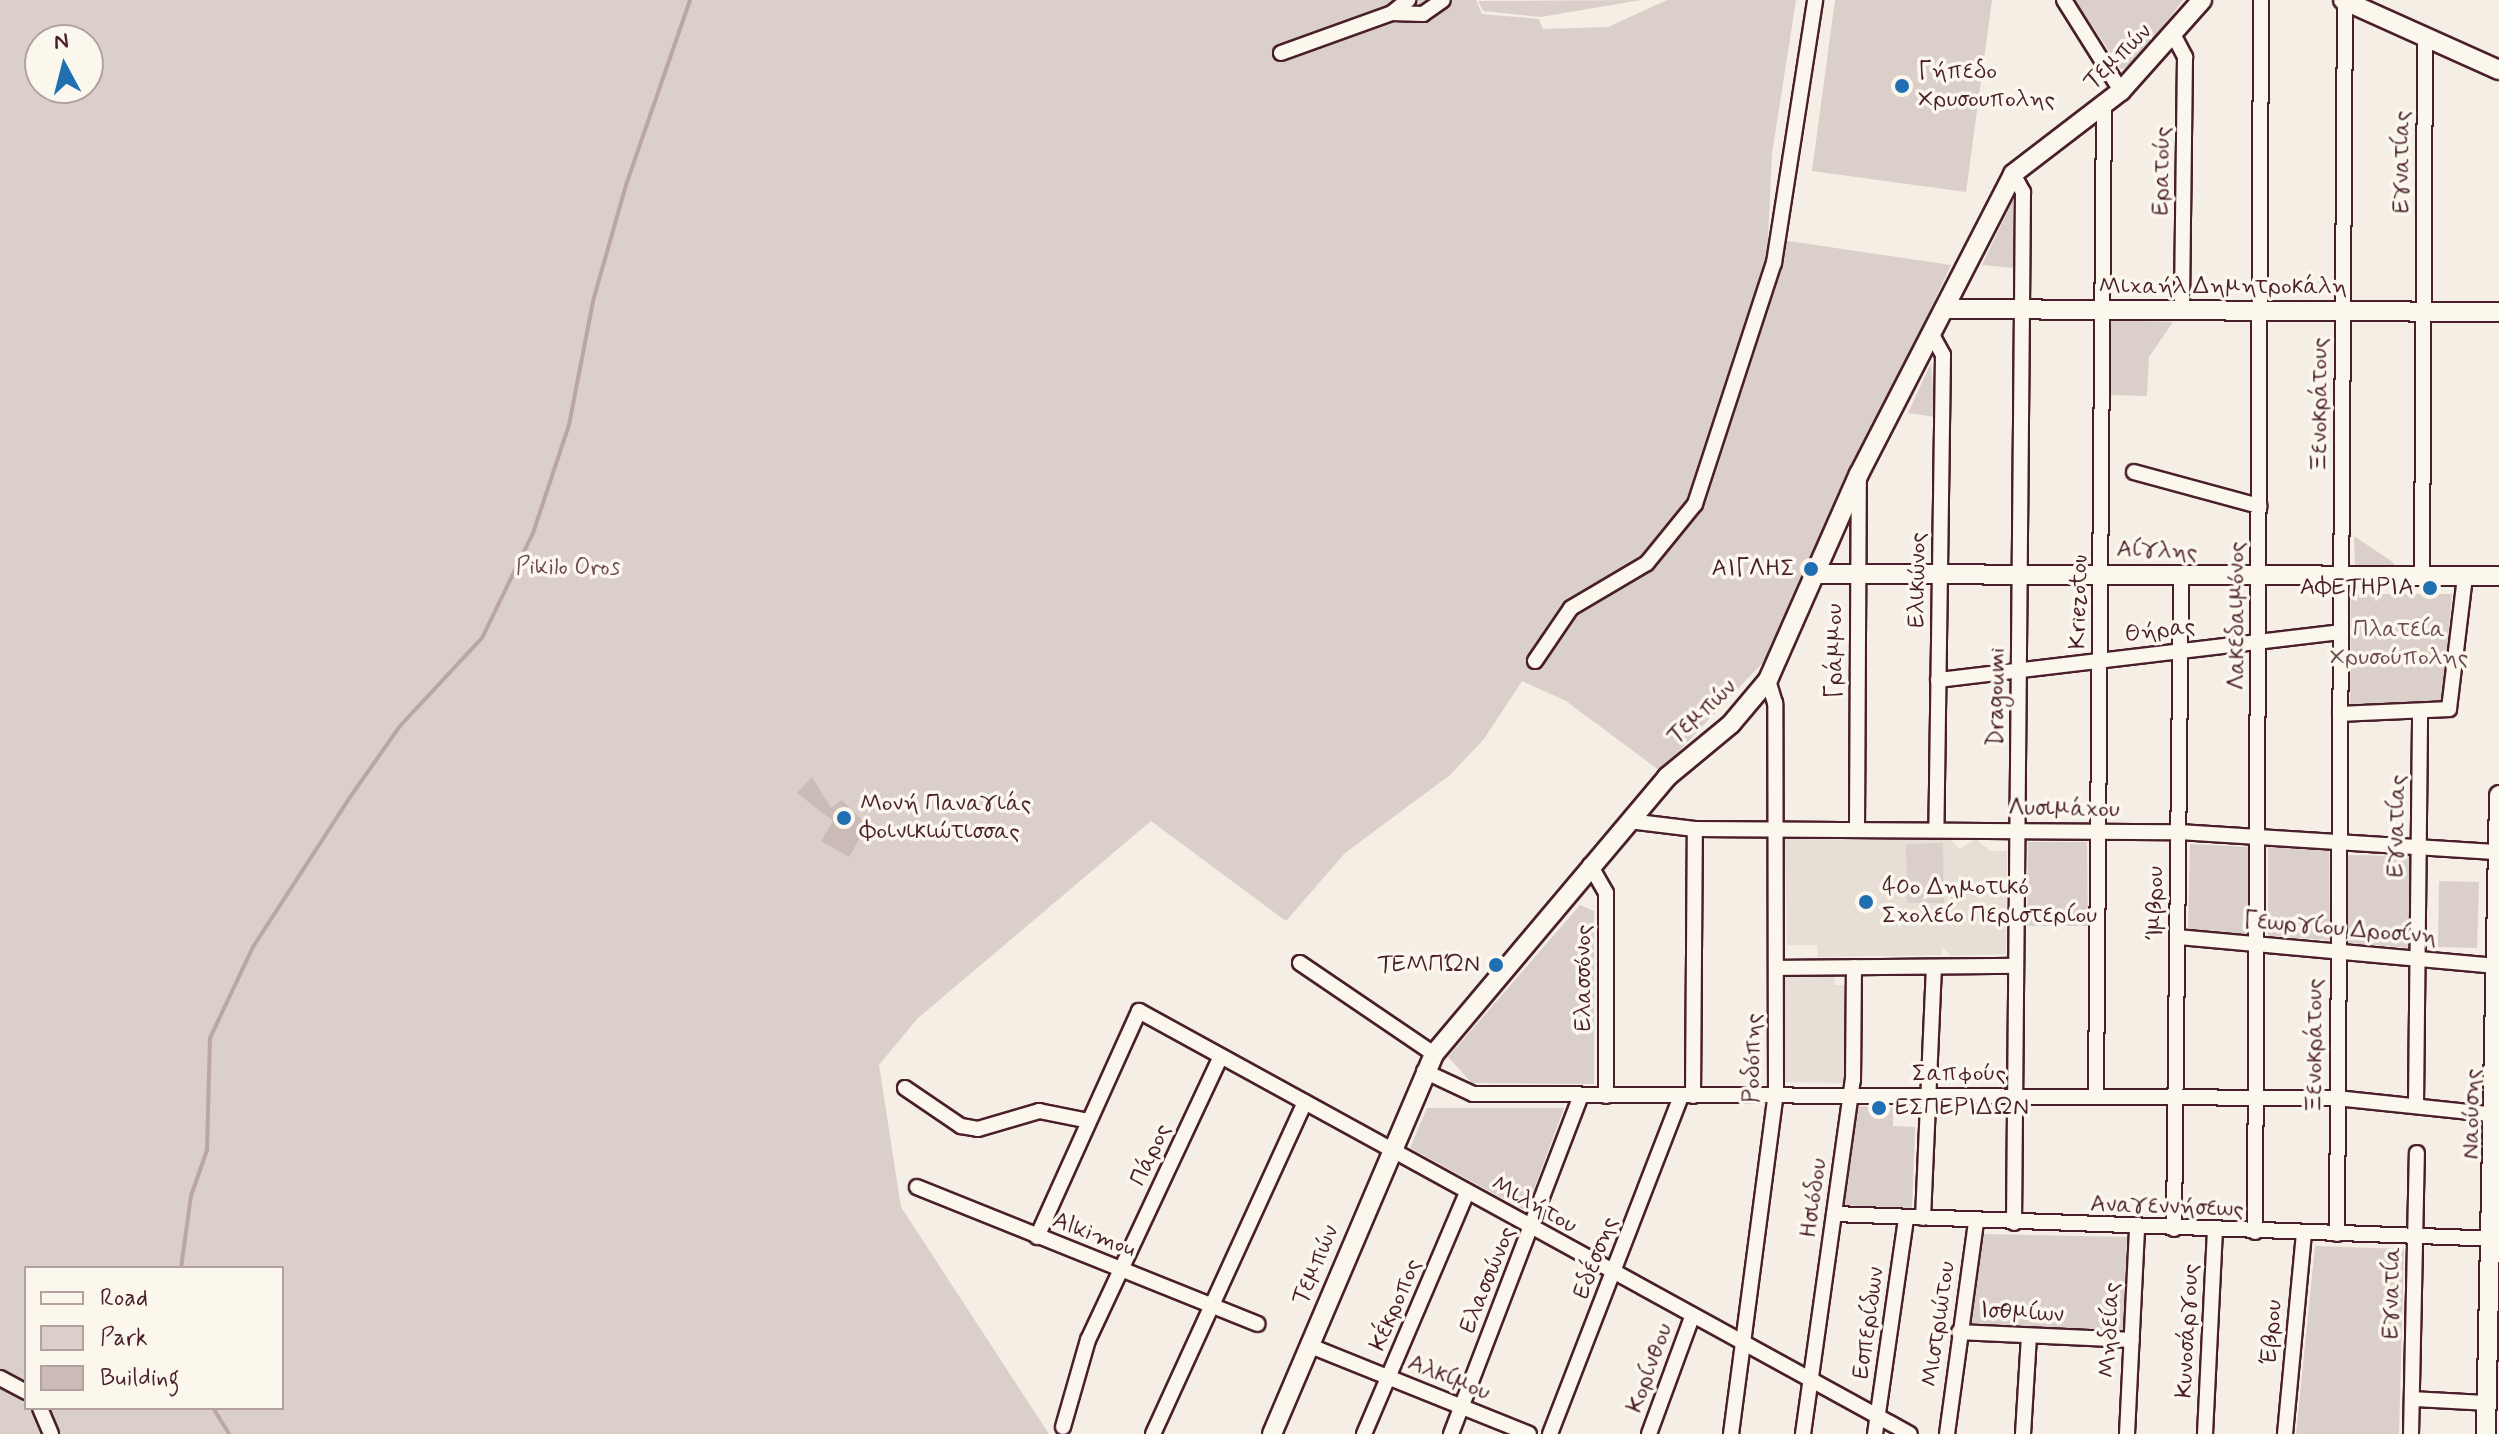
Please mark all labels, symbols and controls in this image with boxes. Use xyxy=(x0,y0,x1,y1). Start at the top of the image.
street label: Τεμπών xyxy=(2078,18,2158,96)
north arrow xyxy=(24,24,104,104)
text: N xyxy=(52,27,70,57)
place label: Γήπεδο Χρυσουπολης xyxy=(1918,58,2055,114)
marker: Γήπεδο Χρυσουπολης xyxy=(1893,77,1911,95)
street label: Εγνατίας xyxy=(2388,111,2416,213)
street label: Ερατούς xyxy=(2147,126,2177,216)
street label: Μιχαήλ Δημητροκάλη xyxy=(2099,273,2347,301)
street label: Ξενοκράτους xyxy=(2306,337,2334,473)
street label: Ελικώνος xyxy=(1903,532,1933,628)
street label: Αίγλης xyxy=(2116,535,2198,567)
street label: Λακεδαιμόνος xyxy=(2223,542,2251,690)
park label: Pikilo Oros xyxy=(516,554,620,582)
street label: Kriezotou xyxy=(2064,554,2094,650)
place label: ΑΙΓΛΗΣ xyxy=(1712,555,1795,583)
marker: ΑΙΓΛΗΣ xyxy=(1802,560,1820,578)
place label: ΑΦΕΤΗΡΙΑ xyxy=(2300,574,2414,602)
marker: ΑΦΕΤΗΡΙΑ xyxy=(2421,579,2439,597)
street label: Γράμμου xyxy=(1821,603,1849,699)
street label: Θήρας xyxy=(2123,612,2197,650)
park label: Πλατεία Χρυσούπολης xyxy=(2330,616,2468,672)
street label: Dragoumi xyxy=(1982,647,2012,747)
street label: Τεμπών xyxy=(1661,673,1743,751)
street label: Εγνατίας xyxy=(2382,774,2412,878)
place label: Μονή Παναγιάς Φοινικιώτισσας xyxy=(860,790,1031,846)
street label: Λυσιμάχου xyxy=(2008,794,2120,824)
marker: Μονή Παναγιάς Φοινικιώτισσας xyxy=(835,809,853,827)
street label: Ίμβρου xyxy=(2142,866,2170,940)
place label: 40ο Δημοτικό Σχολείο Περιστερίου xyxy=(1882,874,2097,930)
marker: 40ο Δημοτικό Σχολείο Περιστερίου xyxy=(1857,893,1875,911)
street label: Γεωργίου Δροσίνη xyxy=(2242,906,2438,952)
street label: Ελασσόνος xyxy=(1570,925,1598,1031)
place label: ΤΕΜΠΏΝ xyxy=(1378,951,1480,979)
marker: ΤΕΜΠΏΝ xyxy=(1487,956,1505,974)
street label: Ξενοκράτους xyxy=(2301,978,2329,1114)
street label: Ροδόπης xyxy=(1738,1013,1768,1103)
street label: Σαπφούς xyxy=(1912,1060,2006,1088)
street label: Ναούσης xyxy=(2457,1068,2487,1160)
place label: ΕΣΠΕΡΙΔΩΝ xyxy=(1895,1094,2029,1122)
marker: ΕΣΠΕΡΙΔΩΝ xyxy=(1870,1099,1888,1117)
street label: Πάρος xyxy=(1124,1119,1178,1191)
street label: Ησιόδου xyxy=(1794,1156,1834,1240)
street label: Μιλήτου xyxy=(1486,1170,1582,1240)
street label: Αναγεννήσεως xyxy=(2090,1190,2244,1224)
street label: Alkimou xyxy=(1048,1206,1140,1264)
street label: Εδέσσης xyxy=(1567,1213,1625,1303)
street label: Τεμπών xyxy=(1286,1221,1346,1309)
street label: Ελασσώνος xyxy=(1454,1222,1522,1338)
street label: Εγνατία xyxy=(2377,1247,2407,1339)
street label: Κέκροπος xyxy=(1364,1254,1428,1356)
street label: Μιστριώτου xyxy=(1916,1259,1962,1389)
street label: Κυνοσάργους xyxy=(2170,1263,2206,1399)
street label: Εσπερίδων xyxy=(1847,1265,1891,1381)
legend xyxy=(24,1266,284,1410)
street label: Μηδείας xyxy=(2093,1281,2127,1379)
text: Road xyxy=(100,1283,148,1314)
street label: Ισθμίων xyxy=(1979,1296,2065,1330)
street label: Έβρου xyxy=(2255,1298,2289,1366)
street label: Κορίνθου xyxy=(1621,1319,1679,1417)
text: Park xyxy=(100,1323,148,1354)
street label: Αλκίμου xyxy=(1404,1348,1494,1408)
text: Building xyxy=(100,1363,180,1394)

